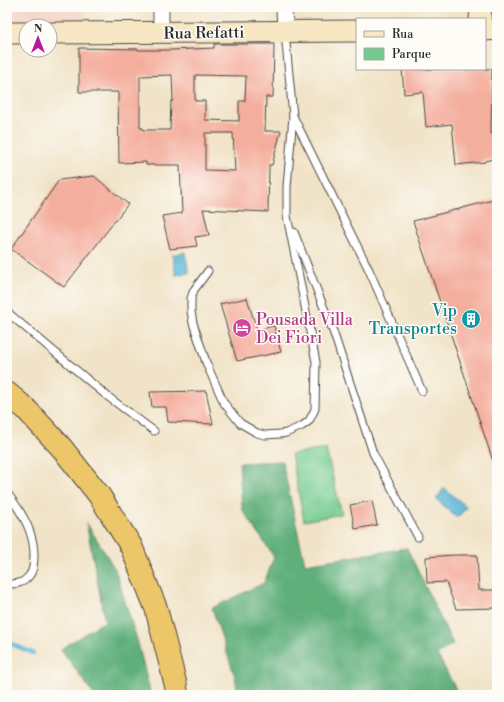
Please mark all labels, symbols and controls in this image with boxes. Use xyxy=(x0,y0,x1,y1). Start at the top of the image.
north arrow xyxy=(18,18,58,58)
legend xyxy=(356,18,486,70)
text: N xyxy=(34,22,43,36)
street label: Rua Refatti xyxy=(163,22,245,44)
text: Rua xyxy=(392,27,414,42)
text: Parque xyxy=(392,47,431,62)
place label: Vip Transportes xyxy=(369,301,457,339)
building icon: Vip Transportes xyxy=(460,308,482,330)
place label: Pousada Villa Dei Fiori xyxy=(256,310,354,348)
hotel icon: Pousada Villa Dei Fiori xyxy=(231,317,253,339)

